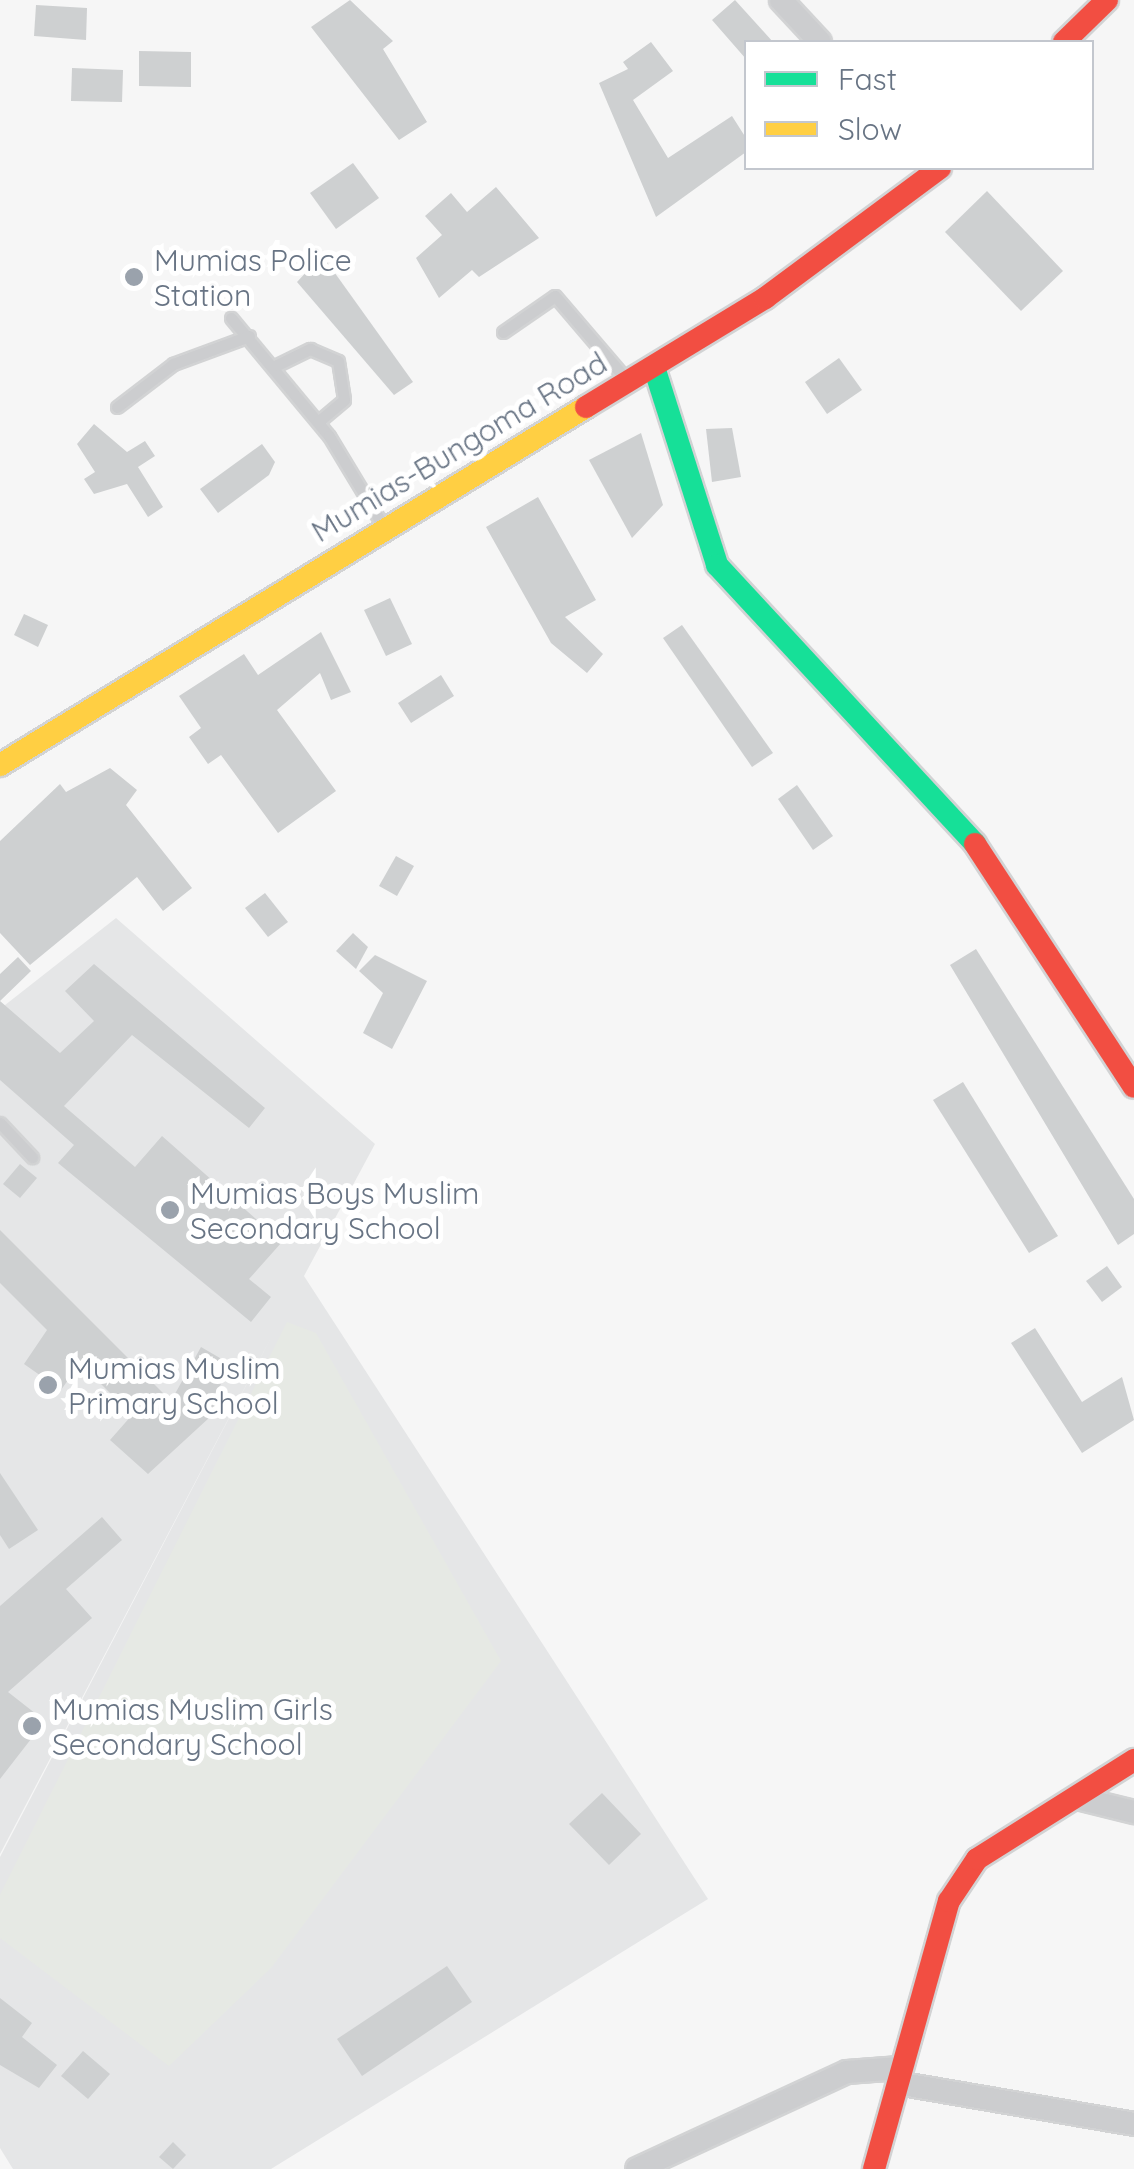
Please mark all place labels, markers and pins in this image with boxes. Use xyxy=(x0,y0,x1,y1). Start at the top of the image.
place label: Mumias Police Station xyxy=(154,242,352,312)
marker: Mumias Police Station xyxy=(123,266,145,288)
place label: Mumias Boys Muslim Secondary School xyxy=(190,1175,479,1246)
marker: Mumias Boys Muslim Secondary School xyxy=(159,1199,181,1221)
place label: Mumias Muslim Primary School xyxy=(68,1350,281,1420)
marker: Mumias Muslim Primary School xyxy=(37,1374,59,1396)
place label: Mumias Muslim Girls Secondary School xyxy=(52,1691,333,1762)
marker: Mumias Muslim Girls Secondary School xyxy=(21,1715,43,1737)

